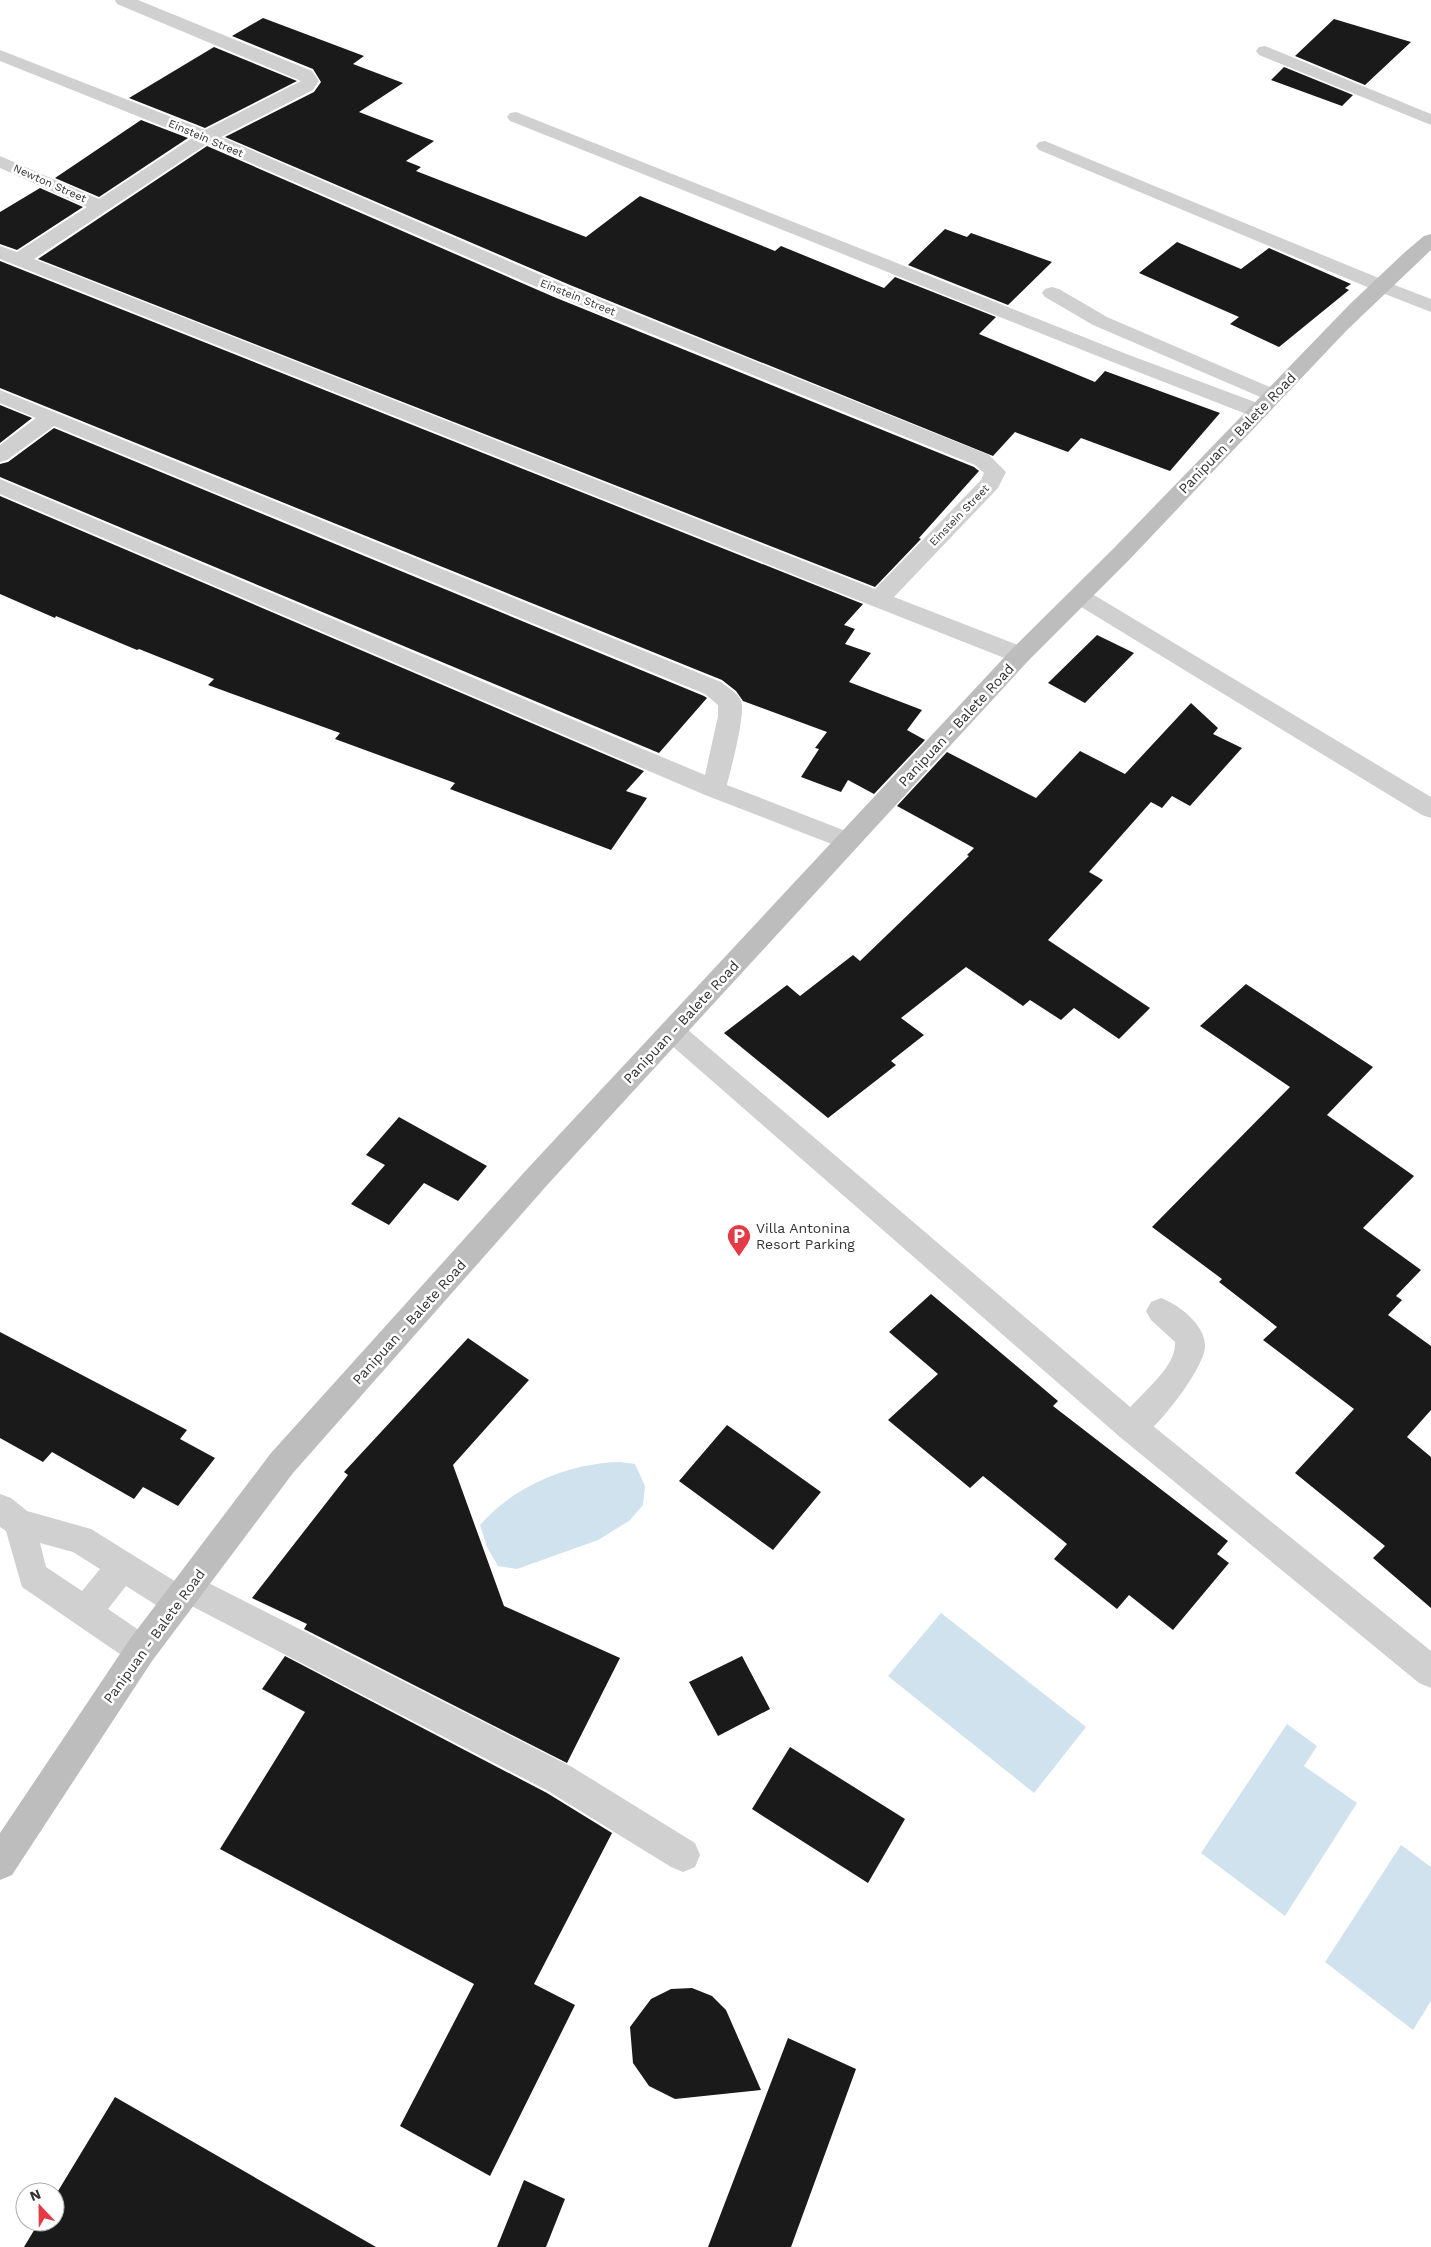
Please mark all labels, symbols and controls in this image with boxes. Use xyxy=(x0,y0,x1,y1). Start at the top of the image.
street label: Einstein Street xyxy=(166,117,246,160)
street label: Newton Street xyxy=(11,162,89,205)
street label: Einstein Street xyxy=(538,276,618,319)
street label: Panipuan - Balete Road xyxy=(1175,369,1299,497)
street label: Einstein Street xyxy=(927,482,992,549)
street label: Panipuan - Balete Road xyxy=(895,660,1017,790)
street label: Panipuan - Balete Road xyxy=(620,957,742,1087)
place label: Villa Antonina Resort Parking xyxy=(756,1220,855,1252)
parking icon: Villa Antonina Resort Parking xyxy=(726,1223,752,1257)
street label: Panipuan - Balete Road xyxy=(349,1257,469,1387)
street label: Panipuan - Balete Road xyxy=(100,1566,208,1706)
north arrow xyxy=(15,2182,65,2232)
text: N xyxy=(27,2186,43,2204)

